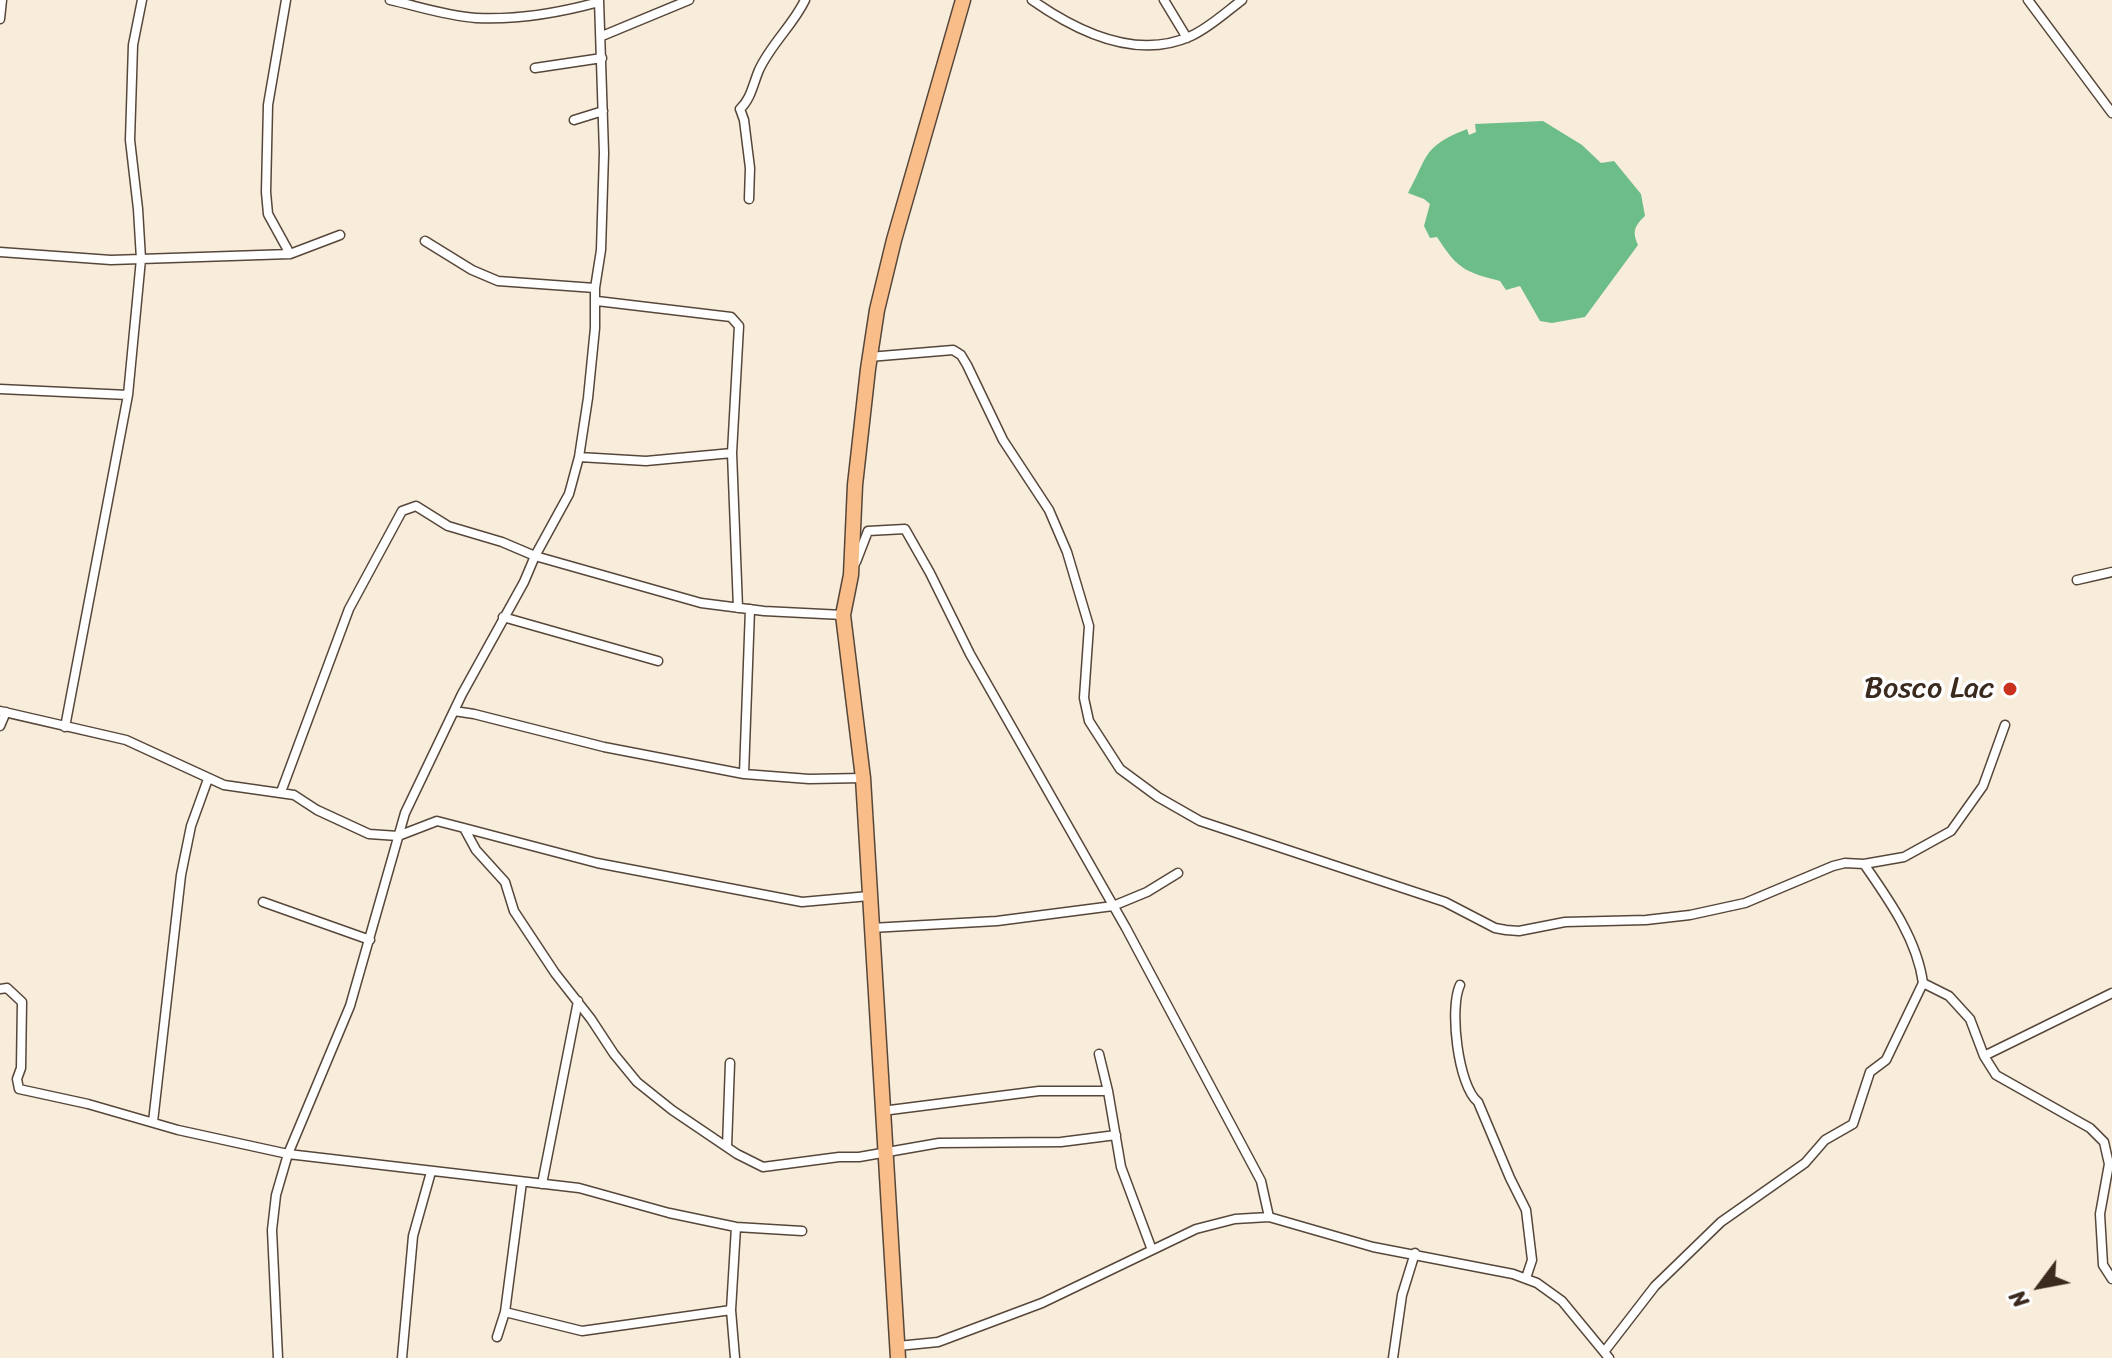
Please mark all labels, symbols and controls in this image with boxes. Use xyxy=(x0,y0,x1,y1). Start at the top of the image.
place label: Bosco Lac xyxy=(1864,671,1994,707)
marker: Bosco Lac xyxy=(2001,680,2019,698)
north arrow xyxy=(2000,1246,2080,1326)
text: N xyxy=(1999,1282,2040,1316)

